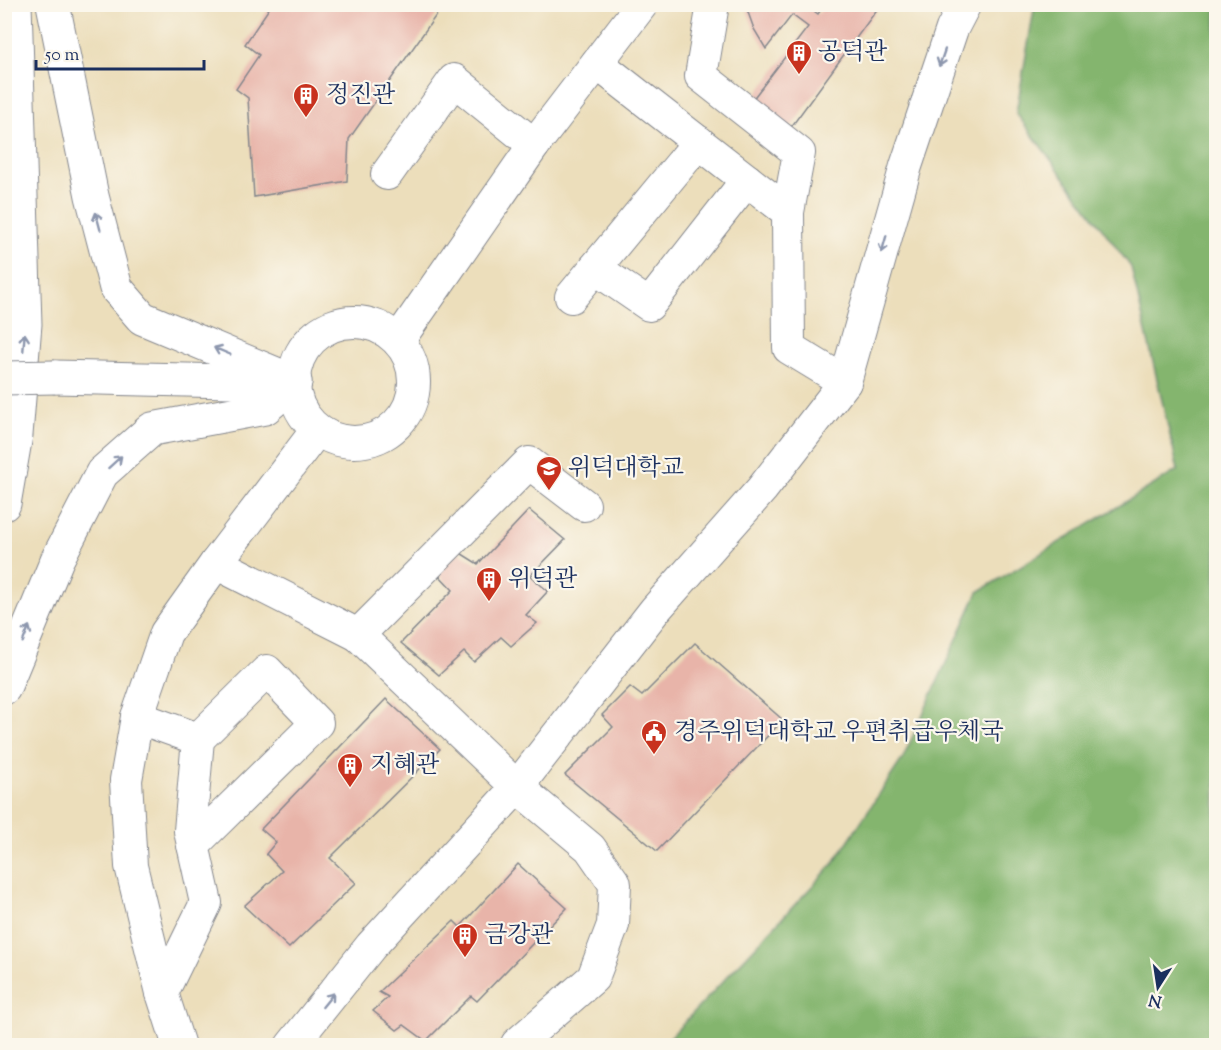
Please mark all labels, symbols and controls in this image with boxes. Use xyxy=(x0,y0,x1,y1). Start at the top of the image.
scale bar xyxy=(36,33,204,71)
place label: 공덕관 xyxy=(818,36,888,70)
building icon: 공덕관 xyxy=(784,38,814,76)
text: 50 m xyxy=(44,43,80,69)
one-way arrow xyxy=(936,48,947,67)
place label: 정진관 xyxy=(326,79,396,113)
building icon: 정진관 xyxy=(291,81,321,119)
one-way arrow xyxy=(92,212,104,231)
one-way arrow xyxy=(878,234,889,253)
one-way arrow xyxy=(19,332,30,352)
one-way arrow xyxy=(213,345,232,356)
place label: 위덕대학교 xyxy=(568,452,684,486)
school or university icon: 위덕대학교 xyxy=(534,454,564,492)
one-way arrow xyxy=(107,455,122,469)
place label: 위덕관 xyxy=(508,563,578,597)
building icon: 위덕관 xyxy=(474,565,504,603)
one-way arrow xyxy=(21,625,32,644)
place label: 경주위덕대학교 우편취급우체국 xyxy=(674,716,1004,750)
public building icon: 경주위덕대학교 우편취급우체국 xyxy=(639,718,669,756)
place label: 지혜관 xyxy=(370,749,440,783)
building icon: 지혜관 xyxy=(335,751,365,789)
place label: 금강관 xyxy=(484,919,554,953)
building icon: 금강관 xyxy=(450,921,480,959)
north arrow xyxy=(1128,957,1188,1017)
text: N xyxy=(1147,987,1164,1012)
one-way arrow xyxy=(321,993,335,1008)

